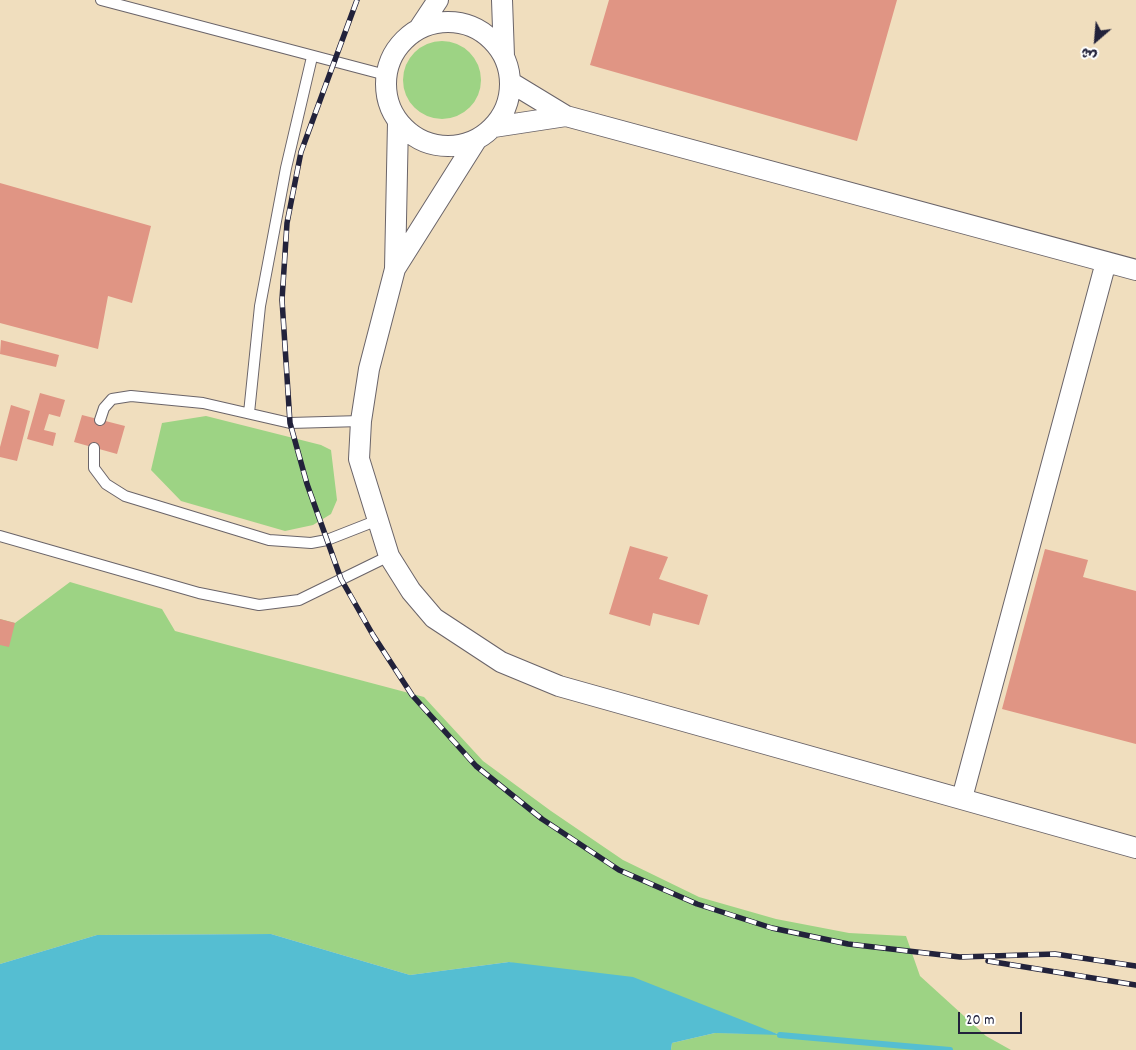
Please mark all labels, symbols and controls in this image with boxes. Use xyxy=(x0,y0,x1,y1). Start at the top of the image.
north arrow xyxy=(1071,15,1121,65)
text: ش xyxy=(1078,41,1101,66)
scale bar xyxy=(961,1002,1025,1034)
text: 20 m xyxy=(966,1010,994,1032)

